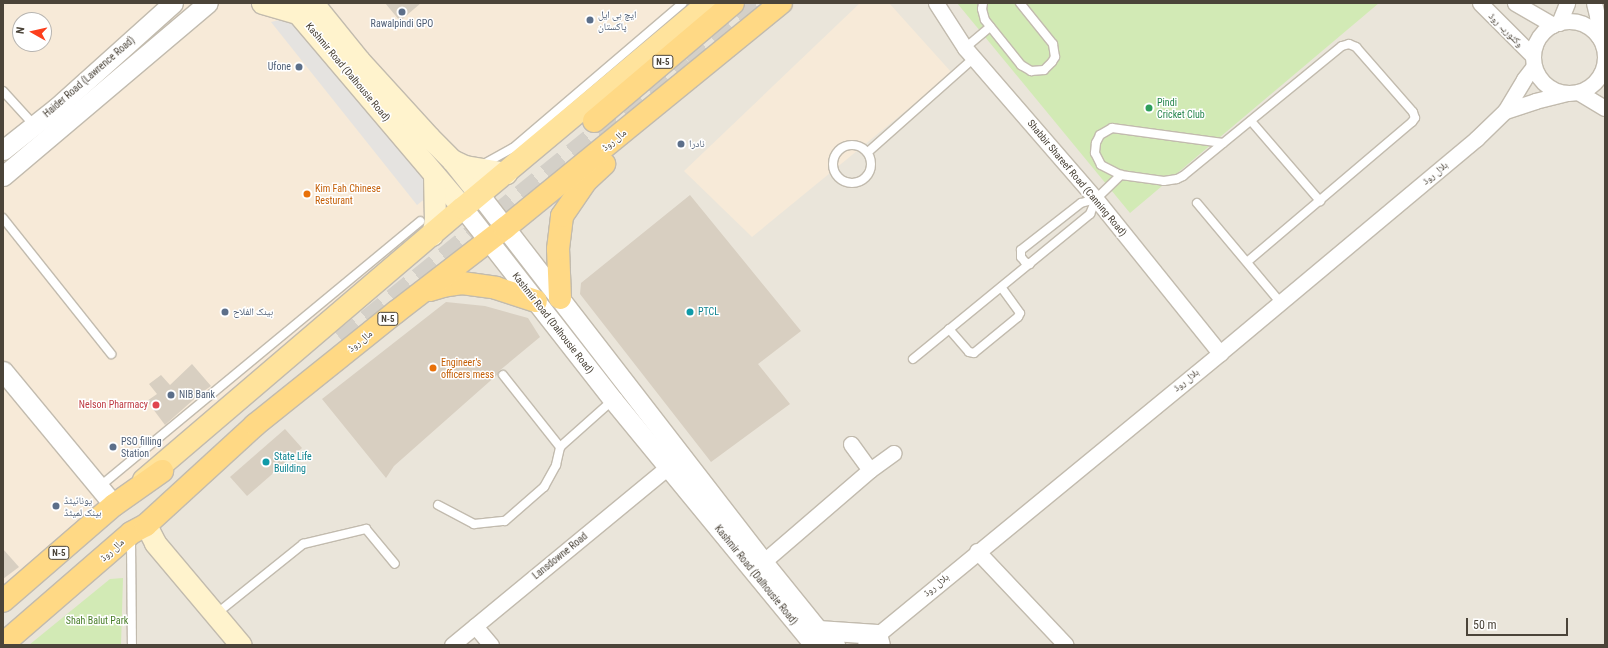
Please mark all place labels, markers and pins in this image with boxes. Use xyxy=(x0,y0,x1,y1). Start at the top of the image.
marker: Rawalpindi GPO xyxy=(397,7,407,17)
place label: ایچ بی ایل پاکستان xyxy=(598,8,636,32)
marker: ایچ بی ایل پاکستان xyxy=(585,15,595,25)
place label: Rawalpindi GPO xyxy=(371,18,433,30)
place label: Ufone xyxy=(268,61,291,73)
marker: Ufone xyxy=(294,62,304,72)
place label: Pindi Cricket Club xyxy=(1157,96,1205,120)
marker: Pindi Cricket Club xyxy=(1144,103,1154,113)
place label: نادرا xyxy=(689,138,705,150)
marker: نادرا xyxy=(676,139,686,149)
place label: Kim Fah Chinese Resturant xyxy=(315,182,381,206)
marker: Kim Fah Chinese Resturant xyxy=(302,189,312,199)
place label: بینک الفلاح xyxy=(233,306,273,318)
place label: PTCL xyxy=(698,306,719,318)
marker: بینک الفلاح xyxy=(220,307,230,317)
marker: PTCL xyxy=(685,307,695,317)
place label: Engineer's officers mess xyxy=(441,356,494,380)
marker: Engineer's officers mess xyxy=(428,363,438,373)
place label: NIB Bank xyxy=(179,389,215,401)
marker: NIB Bank xyxy=(166,390,176,400)
place label: Nelson Pharmacy xyxy=(79,399,148,411)
marker: Nelson Pharmacy xyxy=(151,400,161,410)
place label: PSO filling Station xyxy=(121,435,162,458)
marker: PSO filling Station xyxy=(108,442,118,452)
place label: State Life Building xyxy=(274,450,312,474)
marker: State Life Building xyxy=(261,457,271,467)
place label: یونائیٹڈ بینک لمیٹڈ xyxy=(64,494,102,518)
marker: یونائیٹڈ بینک لمیٹڈ xyxy=(51,501,61,511)

